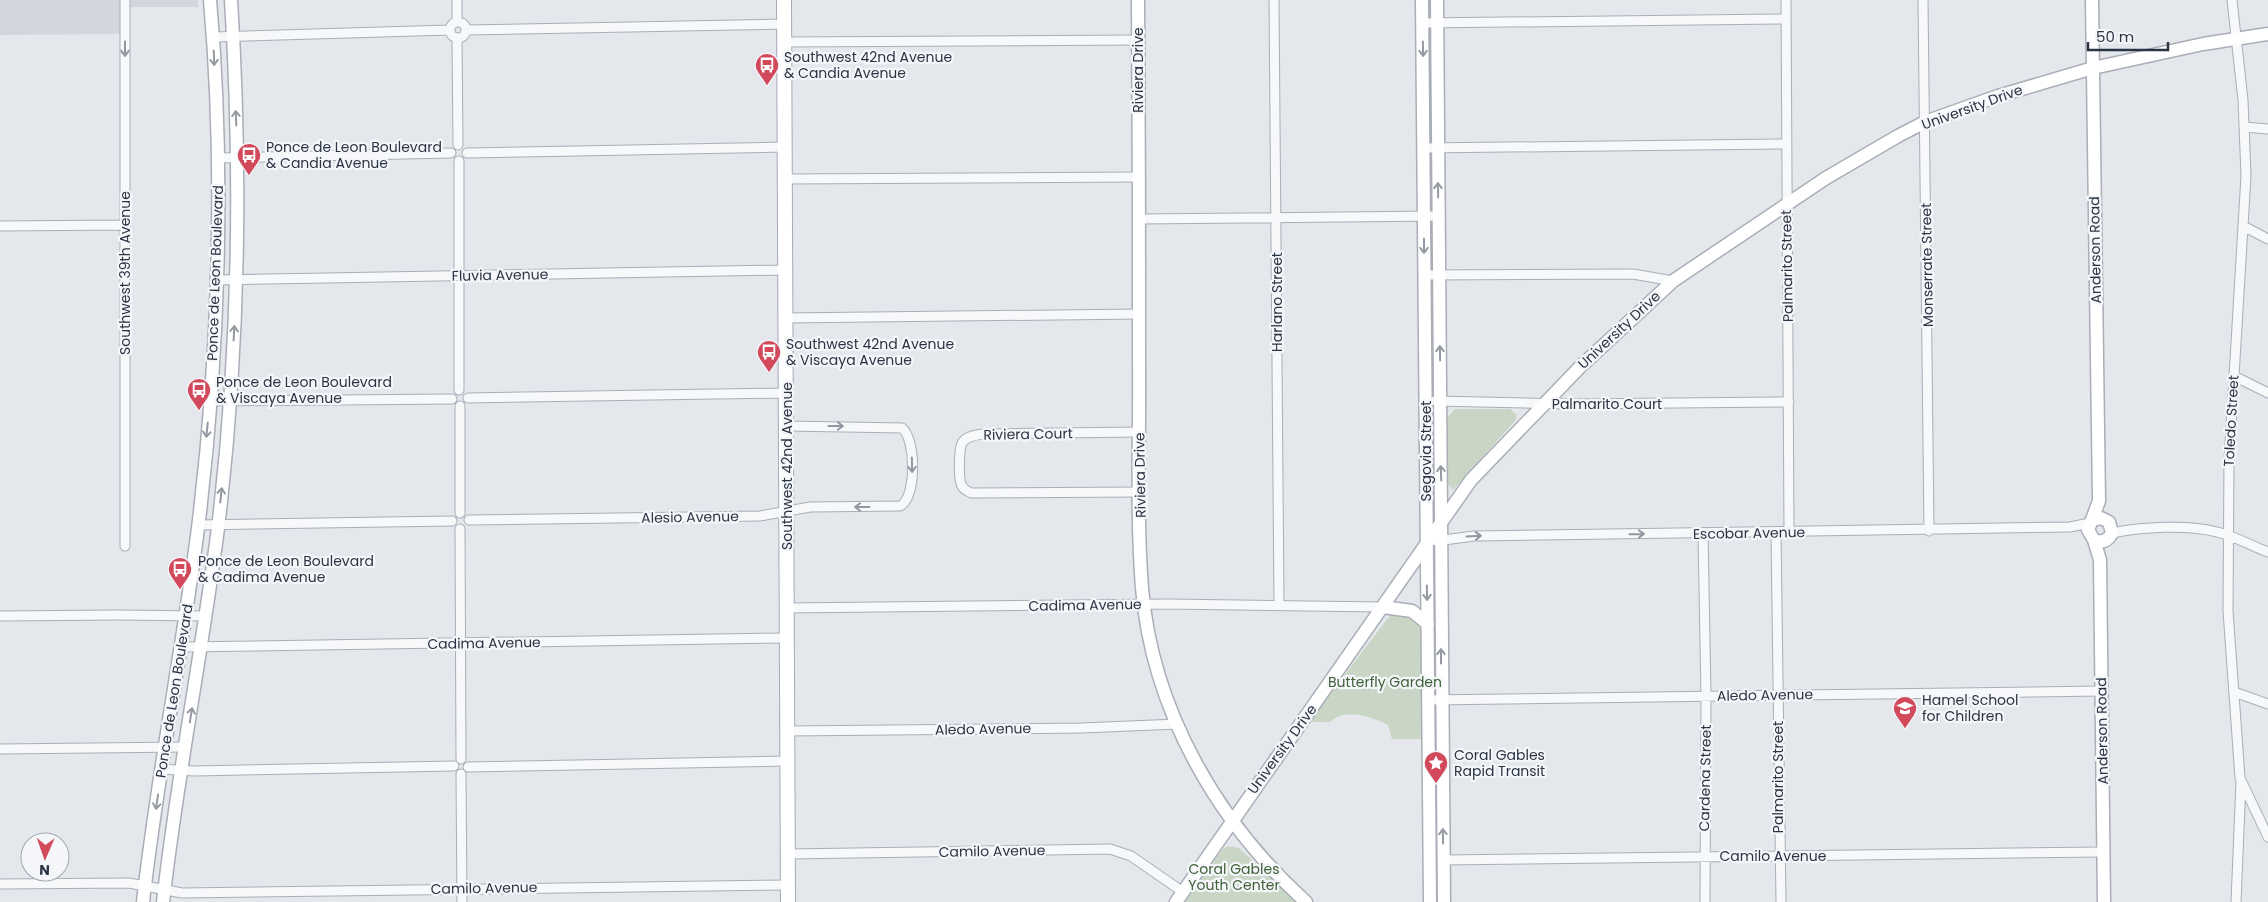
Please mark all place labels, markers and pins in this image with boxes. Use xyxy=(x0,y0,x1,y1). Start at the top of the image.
place label: Southwest 42nd Avenue & Candia Avenue xyxy=(784,47,952,83)
bus stop icon: Southwest 42nd Avenue & Candia Avenue xyxy=(754,52,780,86)
place label: Ponce de Leon Boulevard & Candia Avenue xyxy=(266,137,442,173)
bus stop icon: Ponce de Leon Boulevard & Candia Avenue xyxy=(236,142,262,176)
place label: Southwest 42nd Avenue & Viscaya Avenue xyxy=(786,334,954,370)
bus stop icon: Southwest 42nd Avenue & Viscaya Avenue xyxy=(756,339,782,373)
place label: Ponce de Leon Boulevard & Viscaya Avenue xyxy=(216,372,392,408)
bus stop icon: Ponce de Leon Boulevard & Viscaya Avenue xyxy=(186,377,212,411)
place label: Ponce de Leon Boulevard & Cadima Avenue xyxy=(198,551,374,587)
bus stop icon: Ponce de Leon Boulevard & Cadima Avenue xyxy=(167,556,193,590)
place label: Hamel School for Children xyxy=(1922,690,2018,726)
school or university icon: Hamel School for Children xyxy=(1892,695,1918,729)
place label: Coral Gables Rapid Transit xyxy=(1454,745,1545,781)
place icon: Coral Gables Rapid Transit xyxy=(1423,750,1449,784)

